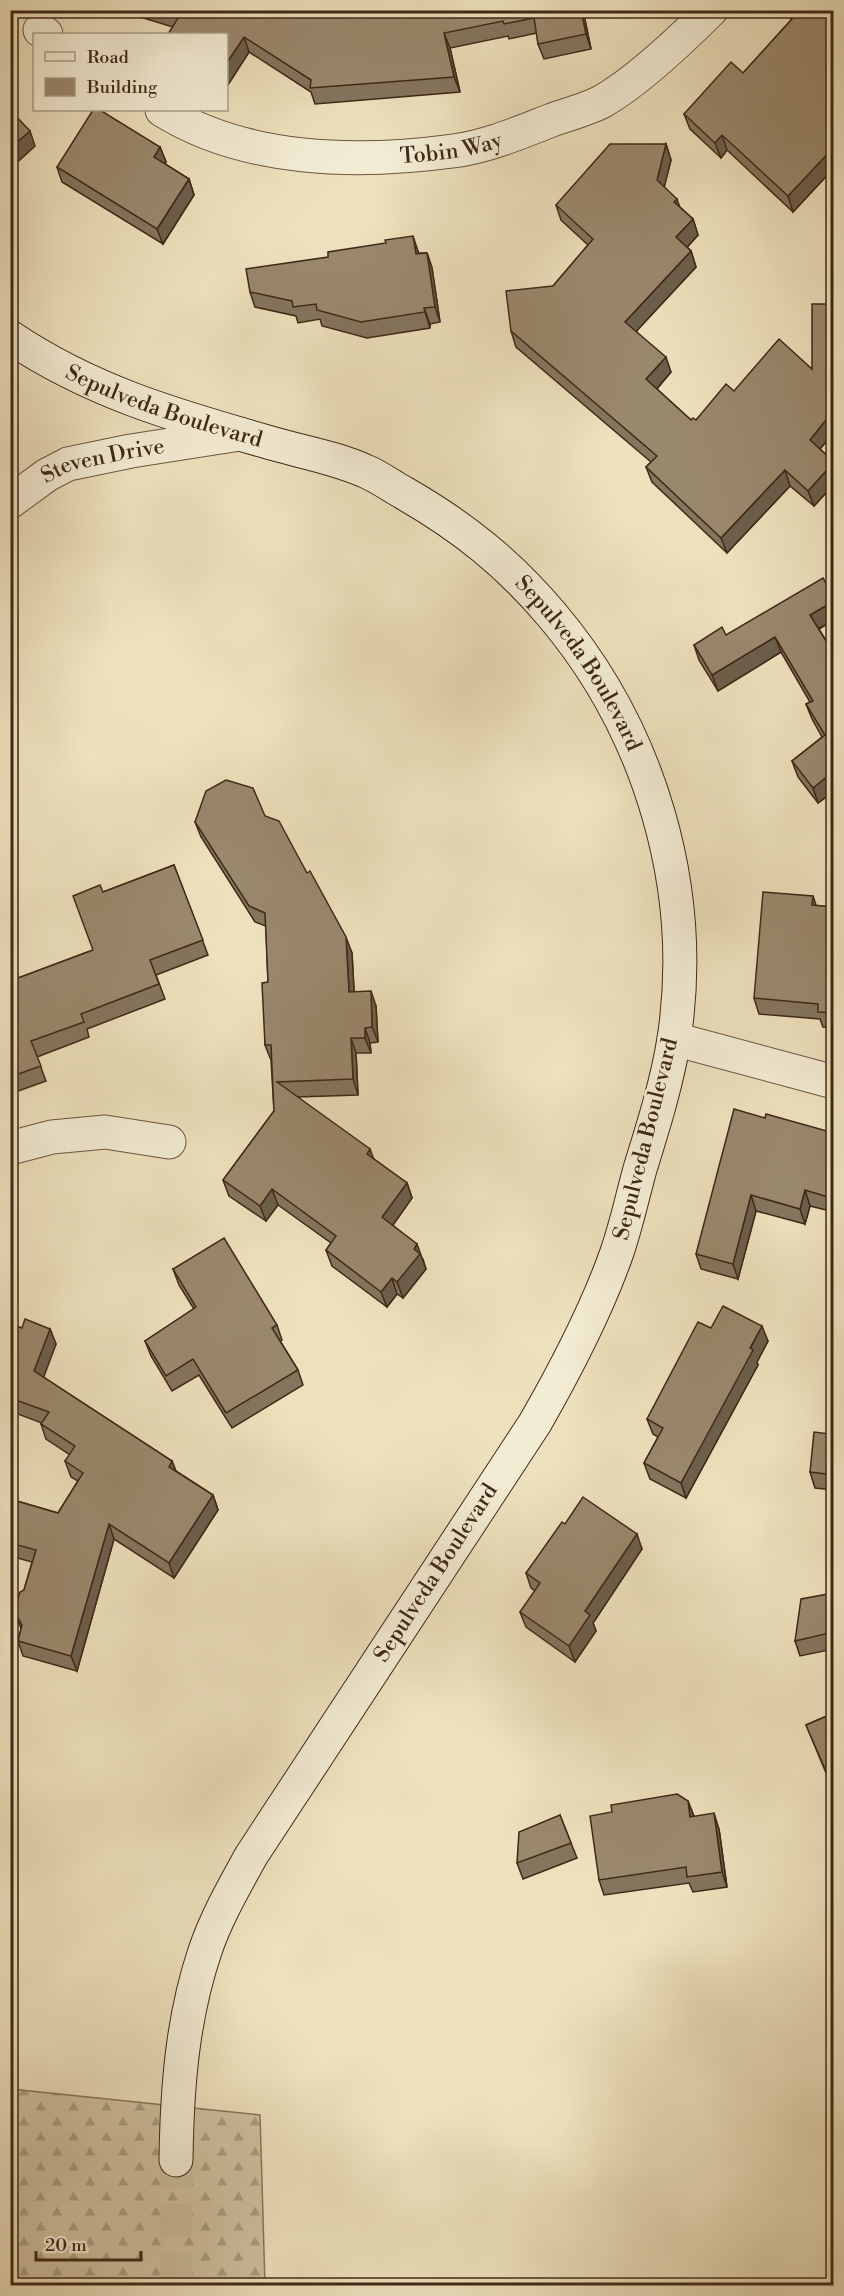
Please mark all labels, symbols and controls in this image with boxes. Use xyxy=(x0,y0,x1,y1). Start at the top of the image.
legend xyxy=(33,33,228,111)
text: Road xyxy=(87,46,130,69)
text: Building xyxy=(86,76,158,99)
street label: Tobin Way xyxy=(399,126,506,170)
street label: Sepulveda Boulevard xyxy=(61,359,266,454)
street label: Steven Drive xyxy=(36,432,166,489)
street label: Sepulveda Boulevard xyxy=(509,570,648,756)
street label: Sepulveda Boulevard xyxy=(608,1035,684,1243)
street label: Sepulveda Boulevard xyxy=(368,1478,504,1667)
scale bar xyxy=(36,2224,141,2262)
text: 20 m xyxy=(45,2234,87,2257)

